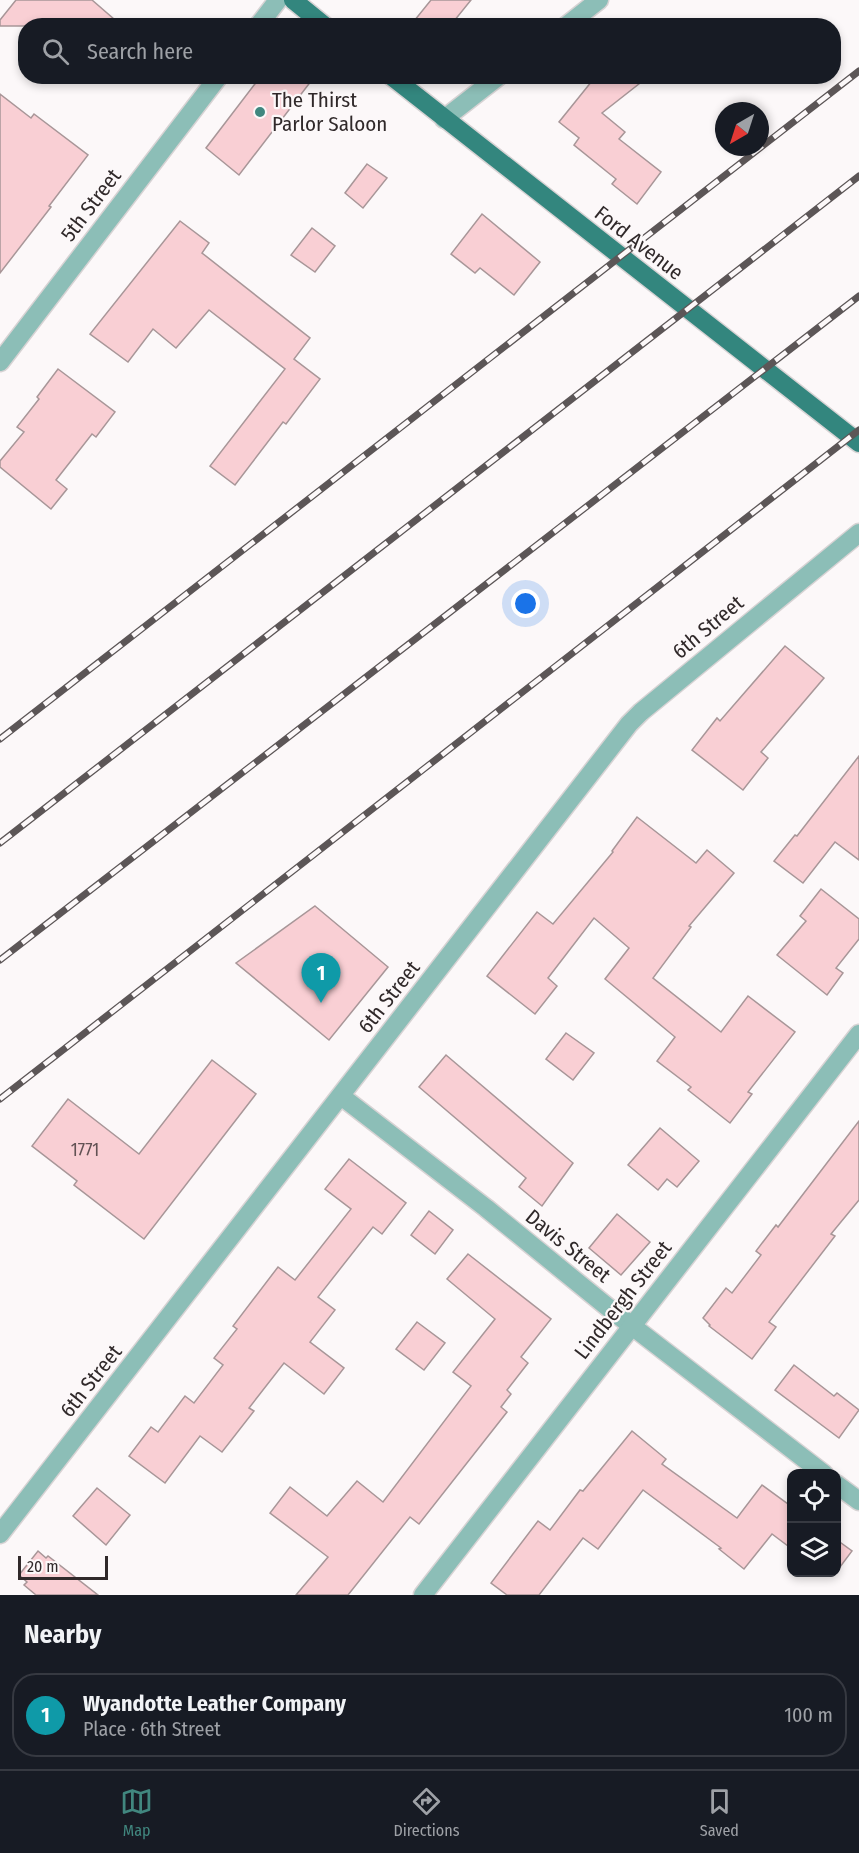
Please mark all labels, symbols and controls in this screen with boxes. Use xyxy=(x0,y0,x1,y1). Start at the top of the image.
search box xyxy=(18,18,841,84)
icon: search xyxy=(39,35,72,68)
text: Search here xyxy=(87,38,193,65)
place label: The Thirst Parlor Saloon xyxy=(272,87,387,137)
north arrow xyxy=(715,102,769,156)
marker: The Thirst Parlor Saloon xyxy=(253,105,267,119)
street label: 5th Street xyxy=(55,164,127,246)
street label: Ford Avenue xyxy=(589,200,689,286)
your location xyxy=(511,589,540,618)
street label: 6th Street xyxy=(667,590,749,664)
pin: 1 xyxy=(302,954,340,1003)
street label: 6th Street xyxy=(353,955,425,1038)
house number: 1771 xyxy=(71,1139,99,1161)
street label: Davis Street xyxy=(520,1204,616,1288)
street label: Lindbergh Street xyxy=(569,1236,677,1364)
street label: 6th Street xyxy=(55,1339,127,1422)
map controls xyxy=(787,1469,841,1577)
button: locate xyxy=(787,1469,841,1523)
button: layers xyxy=(787,1523,841,1577)
scale bar xyxy=(18,1553,108,1580)
text: 20 m xyxy=(27,1557,58,1576)
text: Nearby xyxy=(24,1619,101,1650)
text: Wyandotte Leather Company xyxy=(83,1690,346,1717)
text: 1 xyxy=(41,1703,50,1727)
text: 100 m xyxy=(784,1703,833,1727)
text: Place · 6th Street xyxy=(83,1717,221,1741)
tab: Map xyxy=(120,1785,153,1840)
tab: Directions xyxy=(393,1785,460,1840)
tab: Saved xyxy=(700,1785,739,1840)

